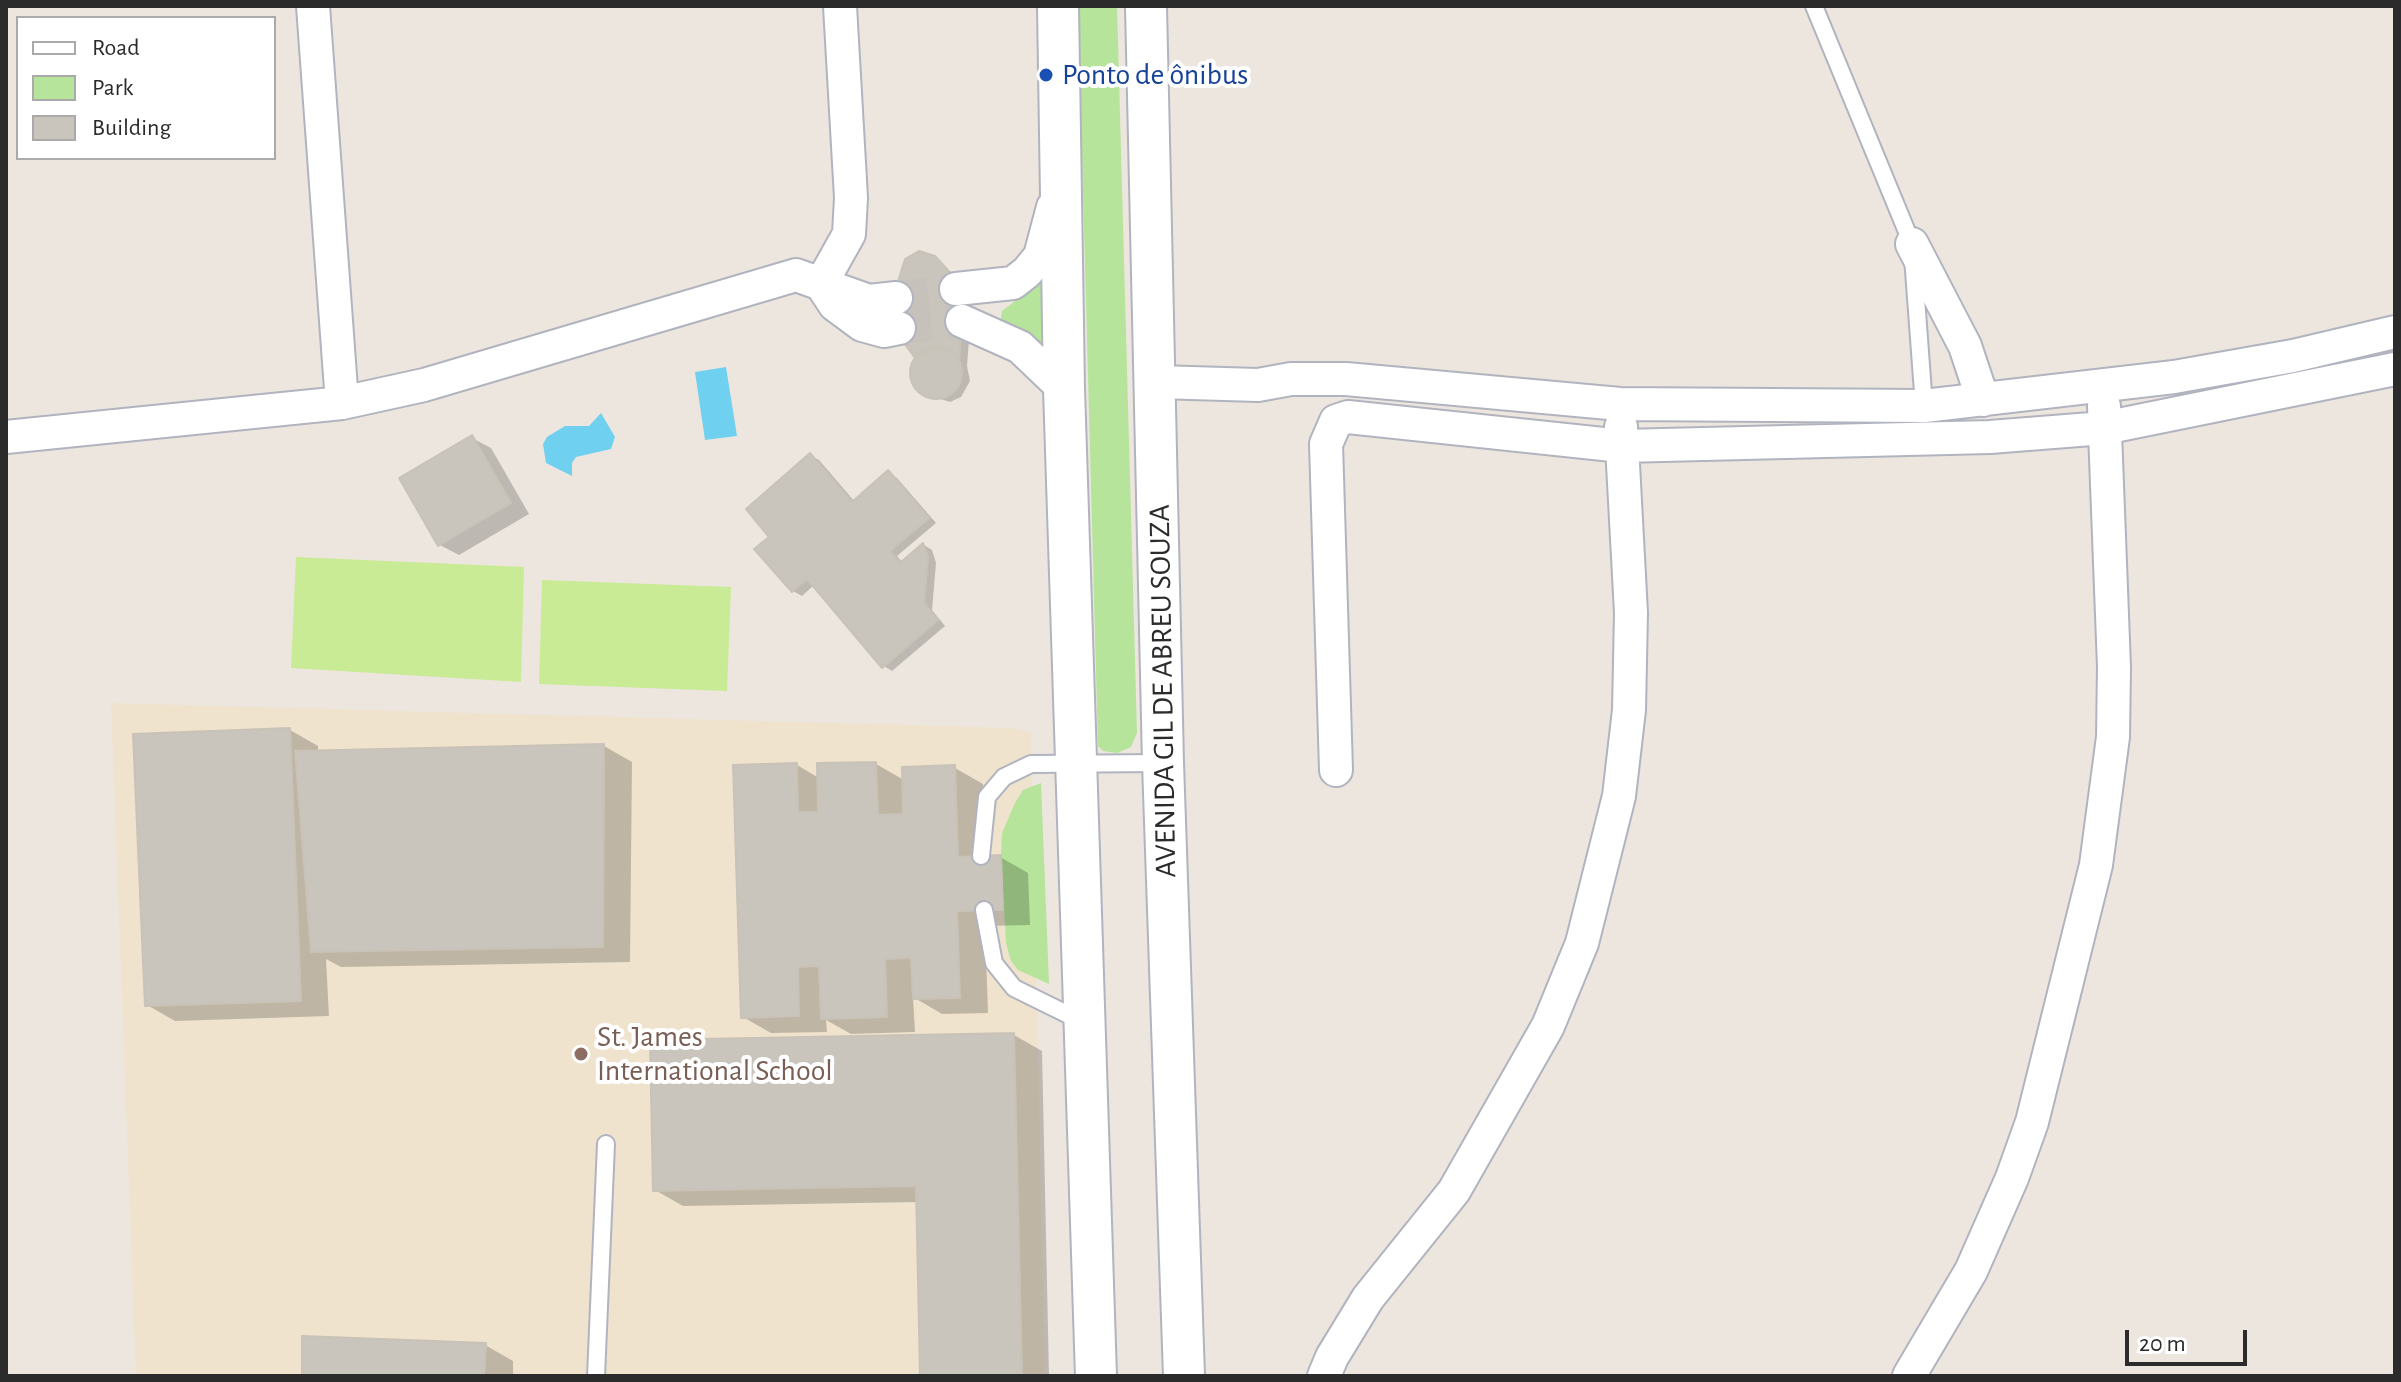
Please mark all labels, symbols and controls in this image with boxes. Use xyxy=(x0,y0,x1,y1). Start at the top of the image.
legend xyxy=(16,16,276,160)
text: Road xyxy=(92,36,140,60)
place label: Ponto de ônibus xyxy=(1062,57,1248,93)
marker: Ponto de ônibus xyxy=(1037,66,1055,84)
text: Park xyxy=(92,76,133,100)
text: Building xyxy=(92,116,171,140)
street label: AVENIDA GIL DE ABREU SOUZA xyxy=(1142,504,1184,878)
place label: St. James International School xyxy=(597,1019,833,1090)
marker: St. James International School xyxy=(572,1045,590,1063)
scale bar xyxy=(2129,1314,2251,1364)
text: 20 m xyxy=(2139,1332,2186,1356)

